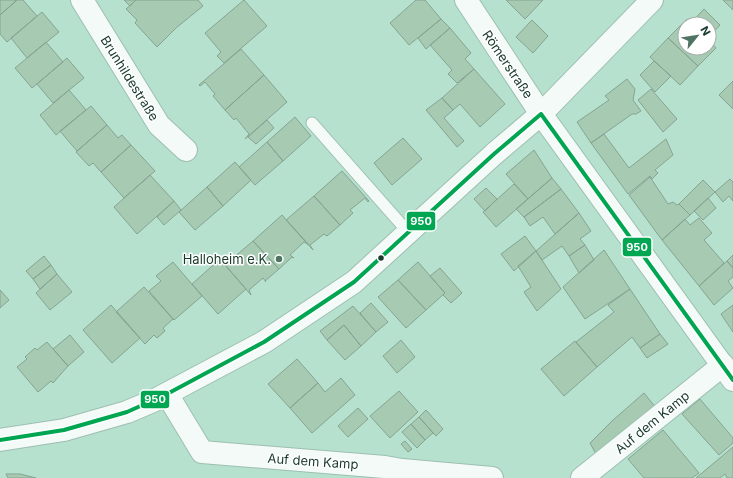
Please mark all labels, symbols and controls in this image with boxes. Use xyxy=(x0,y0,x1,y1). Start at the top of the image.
north arrow xyxy=(677,16,717,56)
text: N xyxy=(698,24,714,38)
street label: Römerstraße xyxy=(479,27,537,101)
street label: Brunhildestraße xyxy=(97,33,163,123)
line badge: 950 xyxy=(406,211,436,231)
text: 950 xyxy=(410,214,432,228)
line badge: 950 xyxy=(622,237,652,257)
text: 950 xyxy=(626,240,648,254)
place label: Halloheim e.K. xyxy=(183,251,271,267)
unlabelled marker xyxy=(376,253,386,263)
marker: Halloheim e.K. xyxy=(274,254,284,264)
street label: Auf dem Kamp xyxy=(612,387,692,457)
line badge: 950 xyxy=(140,390,170,409)
text: 950 xyxy=(144,392,166,406)
street label: Auf dem Kamp xyxy=(267,450,359,472)

